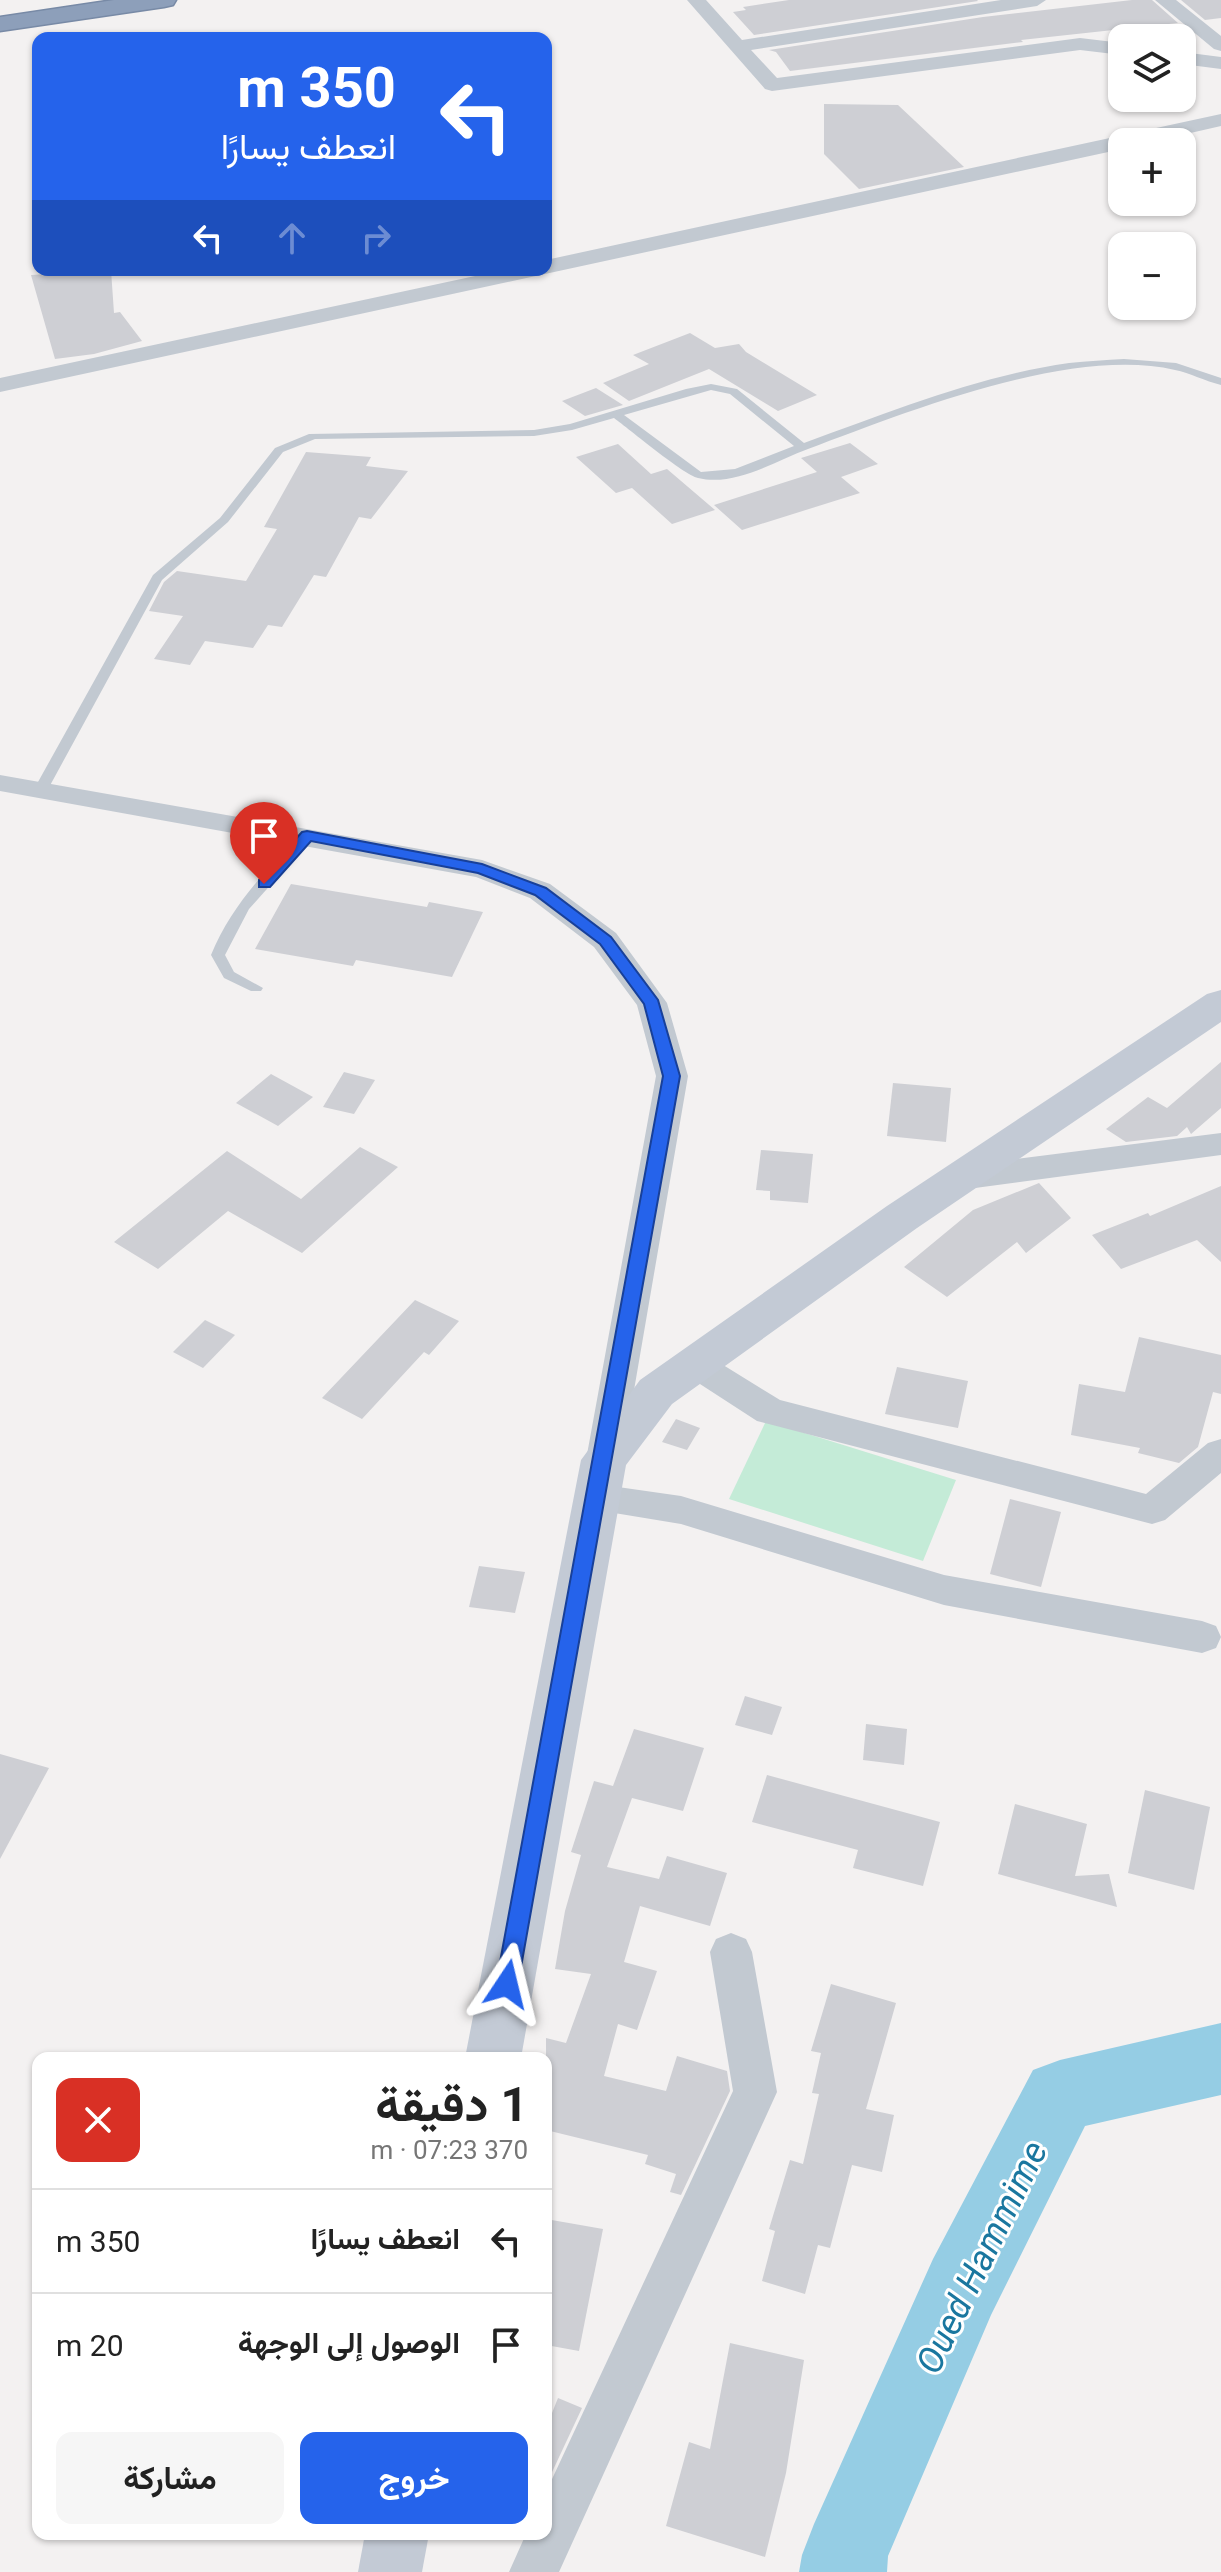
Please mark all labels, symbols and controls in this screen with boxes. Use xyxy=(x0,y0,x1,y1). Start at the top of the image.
map controls xyxy=(1108,24,1196,320)
button: layers xyxy=(1108,24,1196,112)
text: 350 m xyxy=(237,55,396,121)
icon: left xyxy=(424,64,528,168)
text: انعطف يسارًا xyxy=(221,126,396,168)
button: + xyxy=(1108,128,1196,216)
icon: left xyxy=(186,216,230,260)
icon: ahead xyxy=(270,216,314,260)
icon: right xyxy=(354,216,398,260)
button: − xyxy=(1108,232,1196,320)
pin xyxy=(230,802,298,884)
icon: arrive xyxy=(242,814,286,858)
position arrow xyxy=(465,1942,549,2026)
text: 1 دقيقة xyxy=(375,2076,528,2133)
button: close xyxy=(56,2078,140,2162)
water label: Oued Hammime xyxy=(908,2134,1056,2380)
text: 370 m · 07:23 xyxy=(370,2135,528,2165)
icon: left xyxy=(484,2219,528,2263)
text: انعطف يسارًا xyxy=(311,2221,460,2256)
text: 350 m xyxy=(56,2224,140,2259)
icon: arrive xyxy=(484,2323,528,2367)
text: الوصول إلى الوجهة xyxy=(238,2325,460,2360)
text: 20 m xyxy=(56,2328,124,2363)
button: مشاركة xyxy=(56,2432,284,2524)
button: خروج xyxy=(300,2432,528,2524)

